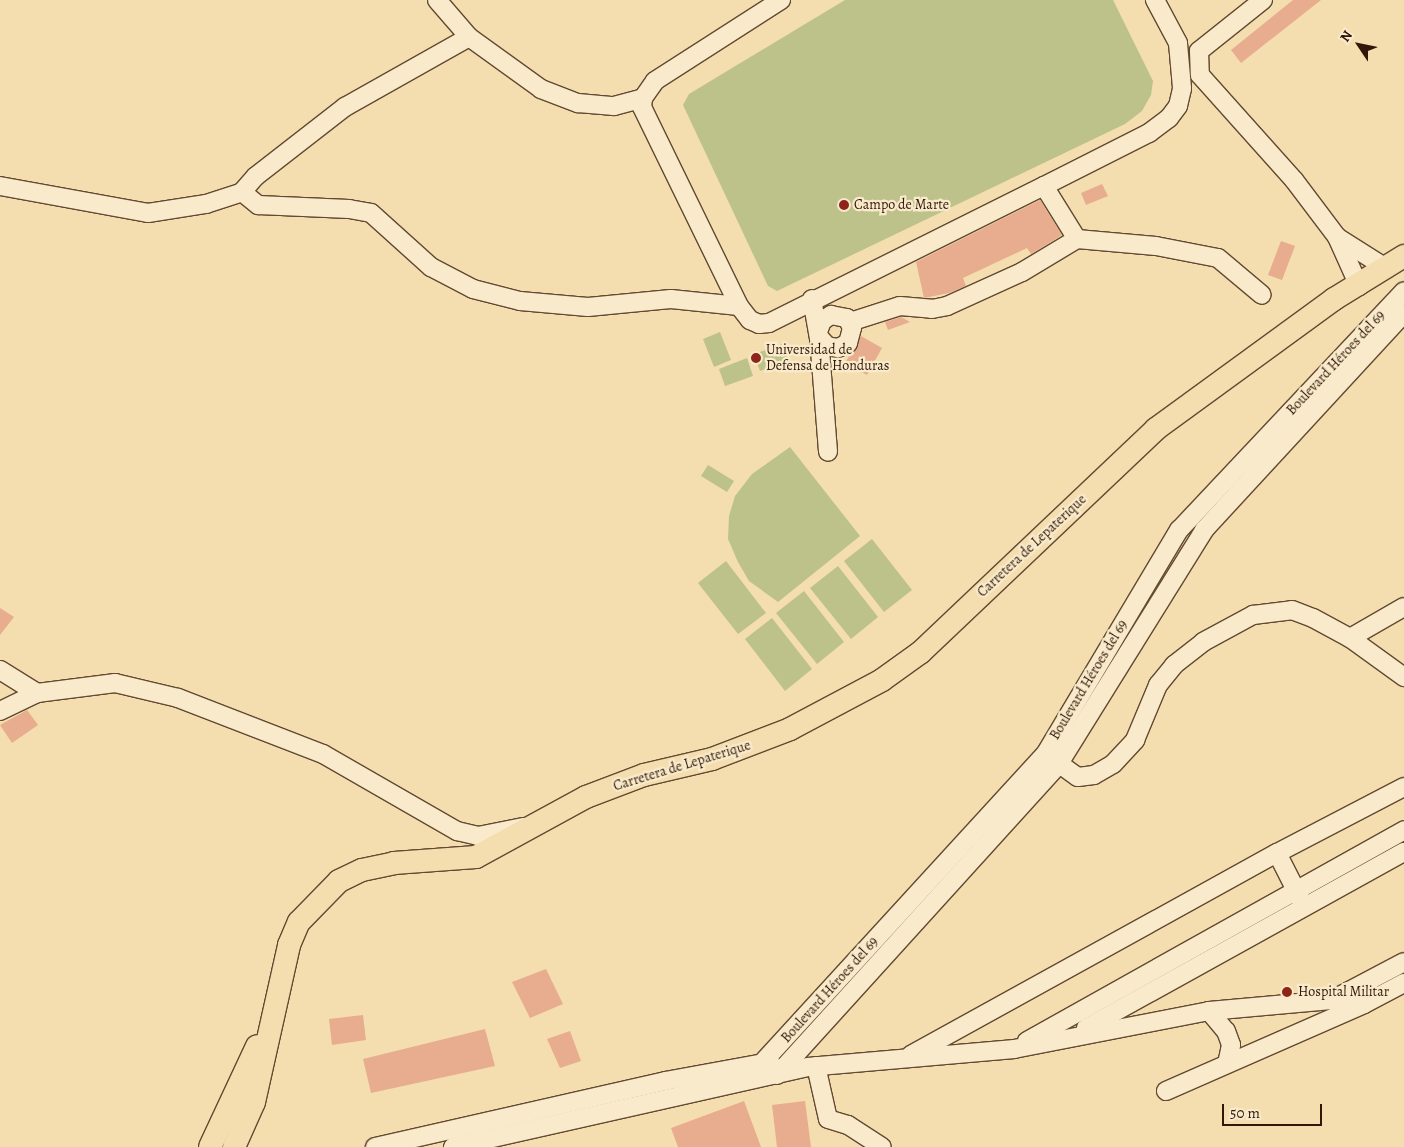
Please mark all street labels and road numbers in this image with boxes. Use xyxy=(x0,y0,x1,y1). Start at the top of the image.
street label: Boulevard Héroes del 69 xyxy=(1283,307,1389,419)
street label: Carretera de Lepaterique xyxy=(974,491,1090,601)
street label: Boulevard Héroes del 69 xyxy=(1047,617,1131,743)
street label: Carretera de Lepaterique xyxy=(611,737,753,795)
street label: Boulevard Héroes del 69 xyxy=(778,934,882,1046)

